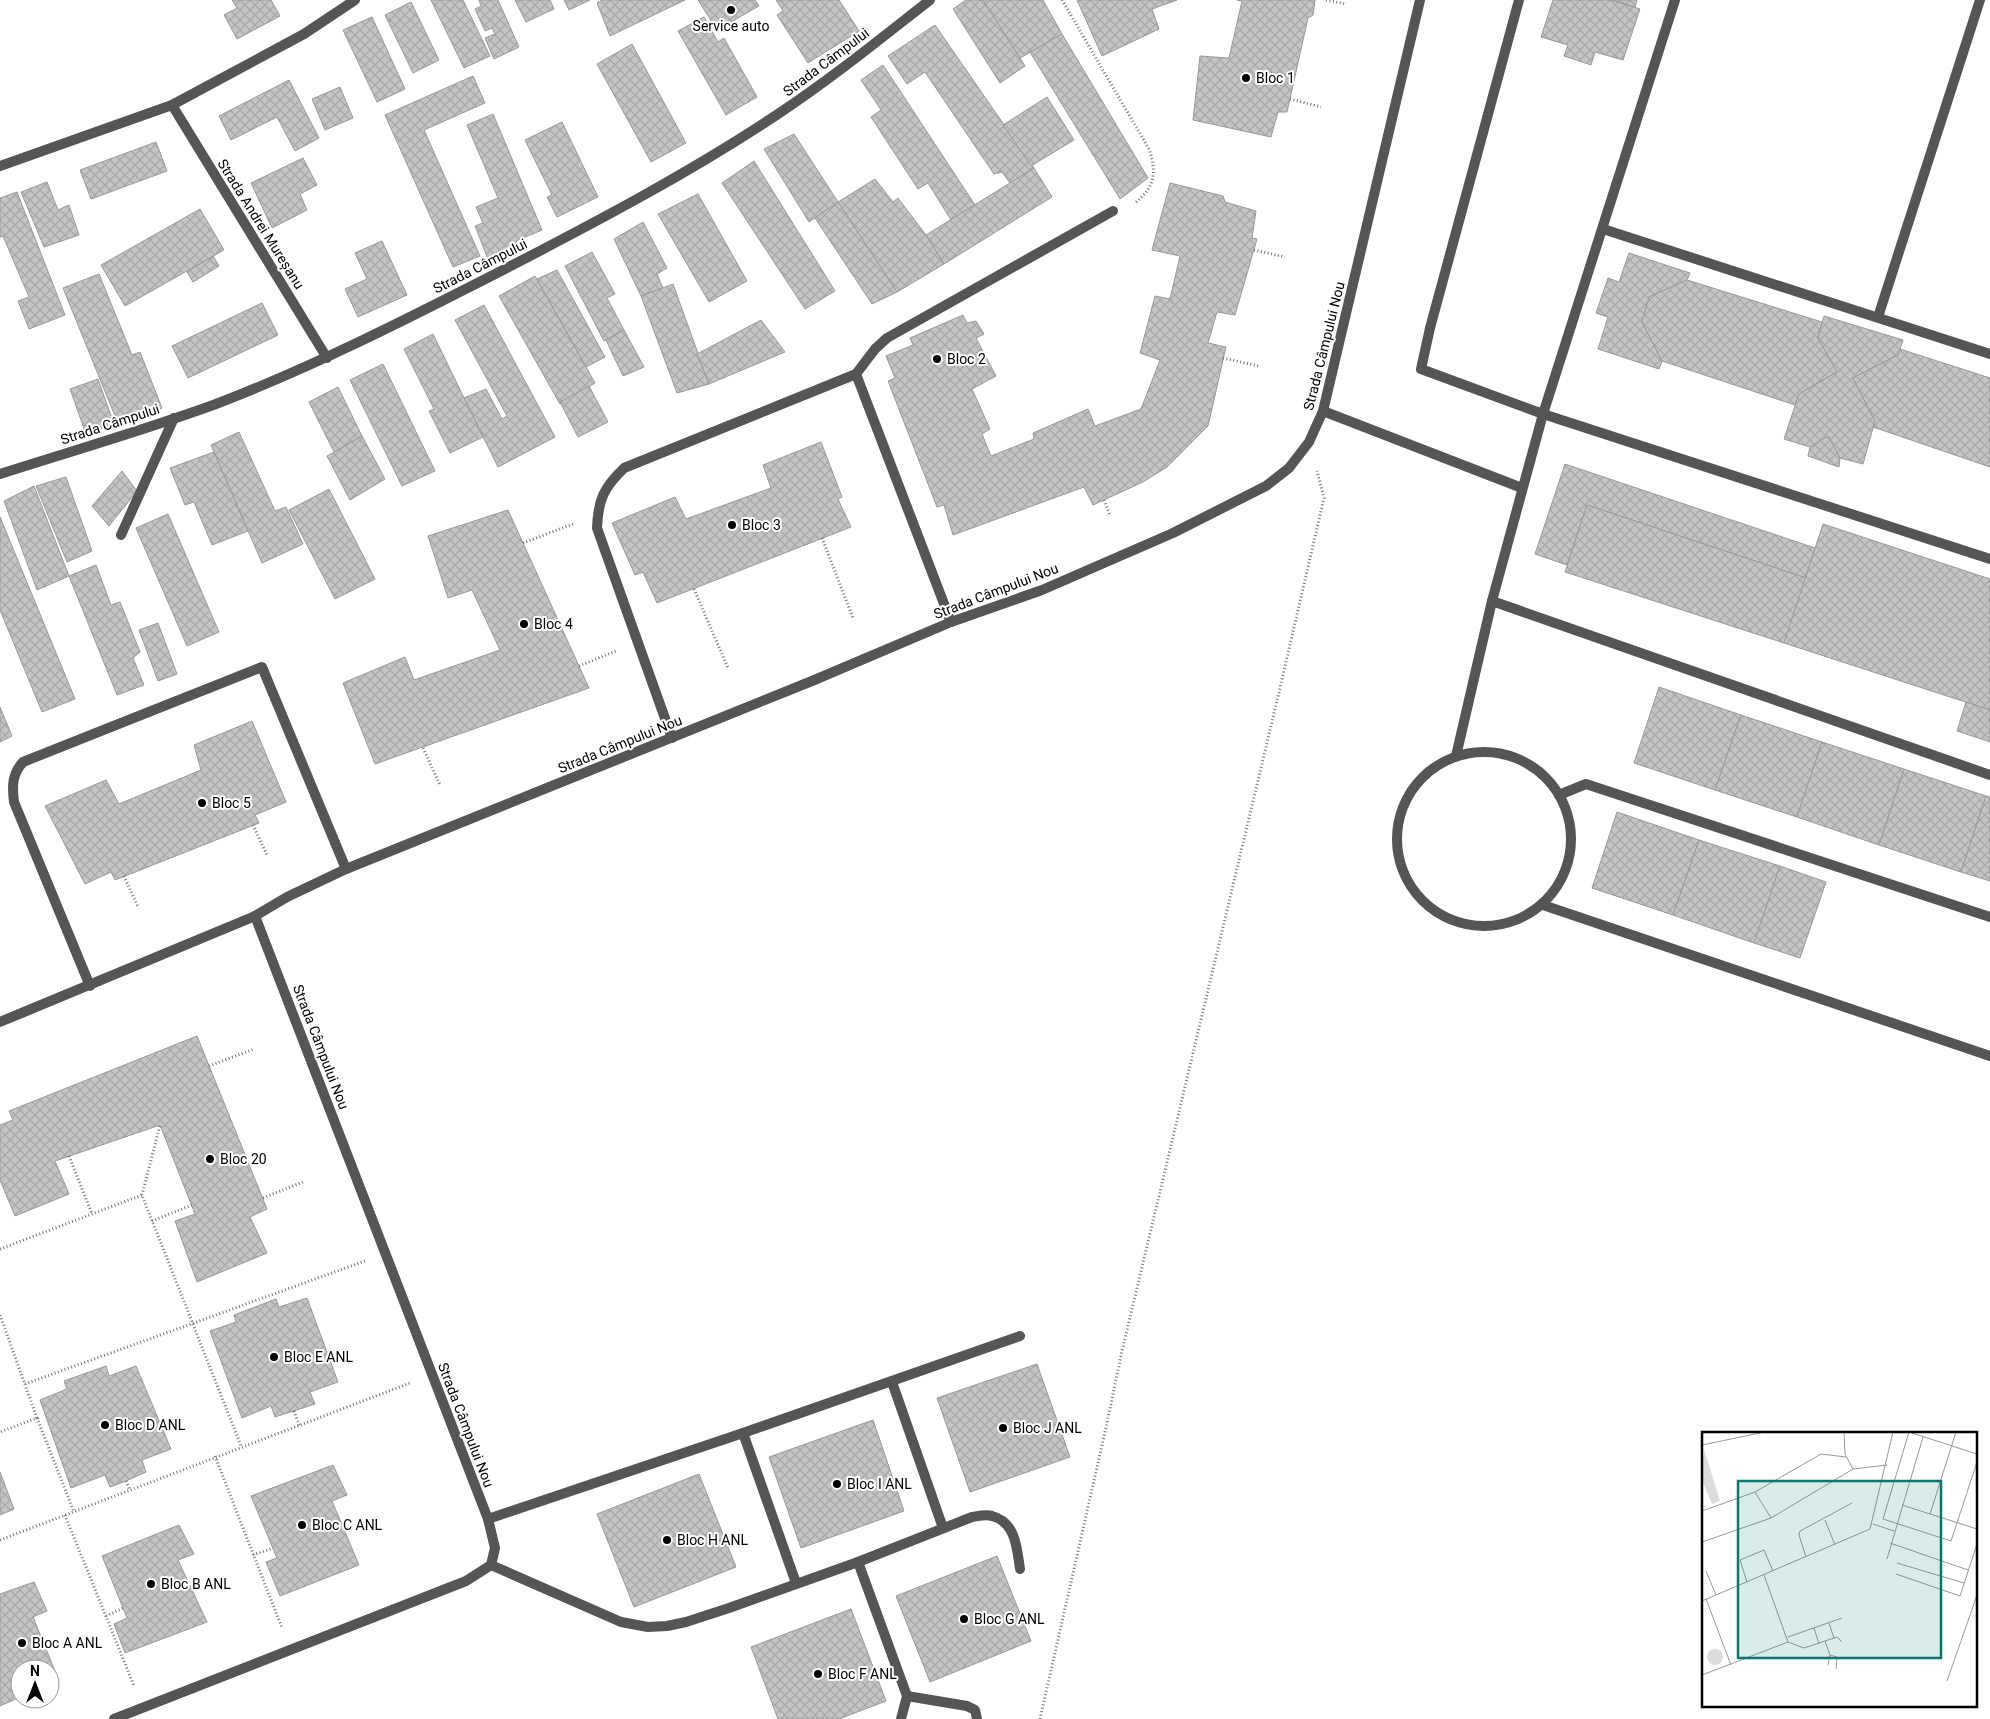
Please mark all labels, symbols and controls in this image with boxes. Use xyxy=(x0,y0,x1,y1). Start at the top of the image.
marker: Service auto xyxy=(725,4,737,16)
place label: Service auto xyxy=(693,18,769,34)
street label: Strada Câmpului xyxy=(780,25,872,99)
place label: Bloc 1 xyxy=(1256,70,1295,86)
marker: Bloc 1 xyxy=(1240,72,1252,84)
street label: Strada Andrei Mureșanu xyxy=(214,156,308,292)
street label: Strada Câmpului xyxy=(430,235,530,297)
street label: Strada Câmpului Nou xyxy=(1300,280,1348,412)
place label: Bloc 2 xyxy=(947,351,986,367)
marker: Bloc 2 xyxy=(931,353,943,365)
street label: Strada Câmpului xyxy=(59,400,161,448)
place label: Bloc 3 xyxy=(742,517,781,533)
marker: Bloc 3 xyxy=(726,519,738,531)
street label: Strada Câmpului Nou xyxy=(931,560,1061,622)
place label: Bloc 4 xyxy=(534,616,573,632)
marker: Bloc 4 xyxy=(518,618,530,630)
street label: Strada Câmpului Nou xyxy=(556,712,684,776)
place label: Bloc 5 xyxy=(212,795,251,811)
marker: Bloc 5 xyxy=(196,797,208,809)
street label: Strada Câmpului Nou xyxy=(290,982,352,1112)
place label: Bloc 20 xyxy=(220,1151,267,1167)
marker: Bloc 20 xyxy=(204,1153,216,1165)
place label: Bloc E ANL xyxy=(284,1349,353,1365)
marker: Bloc E ANL xyxy=(268,1351,280,1363)
street label: Strada Câmpului Nou xyxy=(435,1360,497,1490)
place label: Bloc D ANL xyxy=(115,1417,186,1433)
marker: Bloc D ANL xyxy=(99,1419,111,1431)
place label: Bloc J ANL xyxy=(1013,1420,1082,1436)
marker: Bloc J ANL xyxy=(997,1422,1009,1434)
inset map xyxy=(1702,1432,1978,1706)
place label: Bloc I ANL xyxy=(847,1476,912,1492)
marker: Bloc I ANL xyxy=(831,1478,843,1490)
place label: Bloc C ANL xyxy=(312,1517,383,1533)
marker: Bloc C ANL xyxy=(296,1519,308,1531)
place label: Bloc H ANL xyxy=(677,1532,748,1548)
marker: Bloc H ANL xyxy=(661,1534,673,1546)
place label: Bloc B ANL xyxy=(161,1576,231,1592)
marker: Bloc B ANL xyxy=(145,1578,157,1590)
place label: Bloc G ANL xyxy=(974,1611,1045,1627)
marker: Bloc G ANL xyxy=(958,1613,970,1625)
place label: Bloc A ANL xyxy=(32,1635,103,1651)
marker: Bloc A ANL xyxy=(16,1637,28,1649)
north arrow xyxy=(10,1659,60,1709)
text: N xyxy=(30,1663,40,1679)
place label: Bloc F ANL xyxy=(828,1666,897,1682)
marker: Bloc F ANL xyxy=(812,1668,824,1680)

